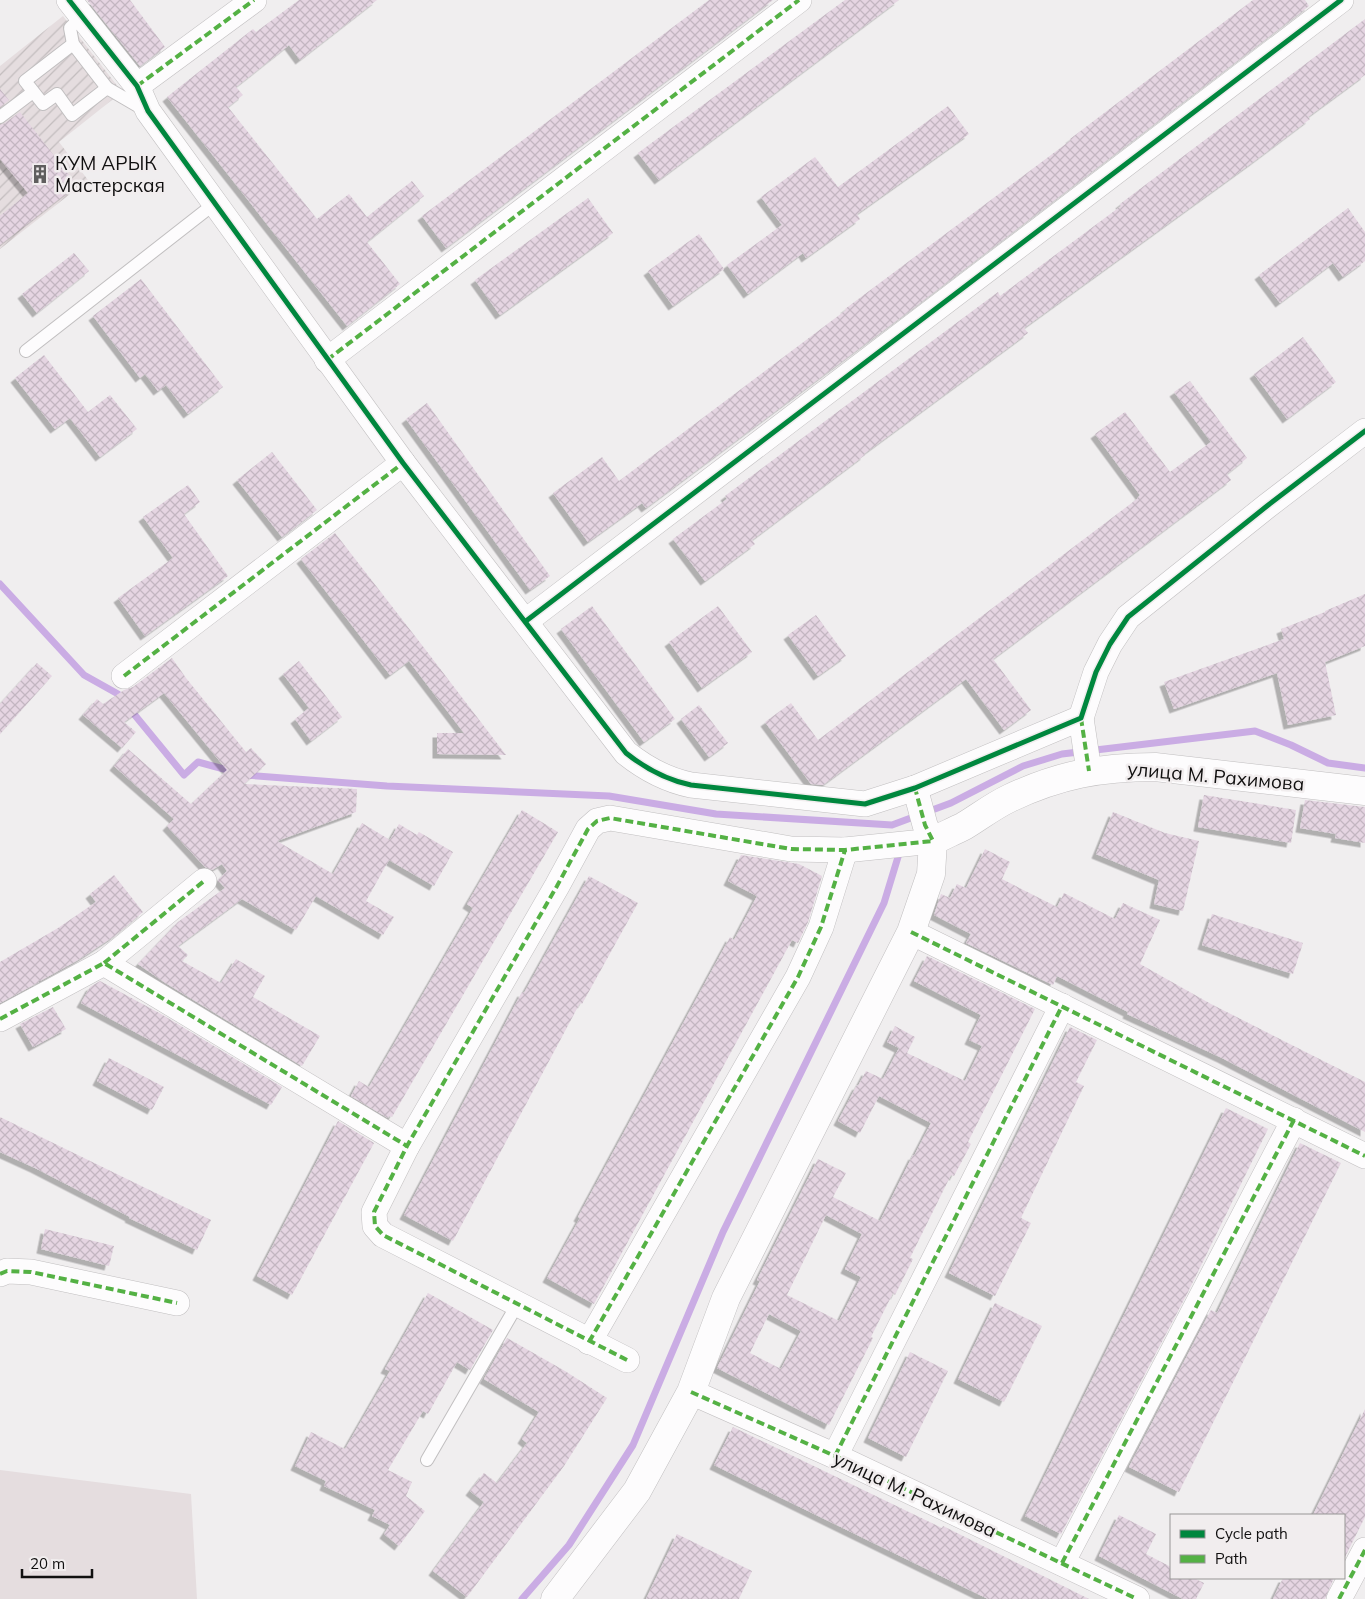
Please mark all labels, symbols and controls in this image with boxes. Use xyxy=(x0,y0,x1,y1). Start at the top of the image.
place label: КУМ АРЫК Мастерская xyxy=(55,151,165,197)
building icon: КУМ АРЫК Мастерская xyxy=(29,163,51,185)
street label: улица М. Рахимова xyxy=(1127,756,1305,796)
street label: улица М. Рахимова xyxy=(830,1446,1000,1542)
legend xyxy=(1170,1514,1345,1579)
text: Cycle path xyxy=(1215,1524,1288,1543)
scale bar xyxy=(22,1546,92,1578)
text: Path xyxy=(1215,1549,1247,1568)
text: 20 m xyxy=(30,1554,65,1573)

